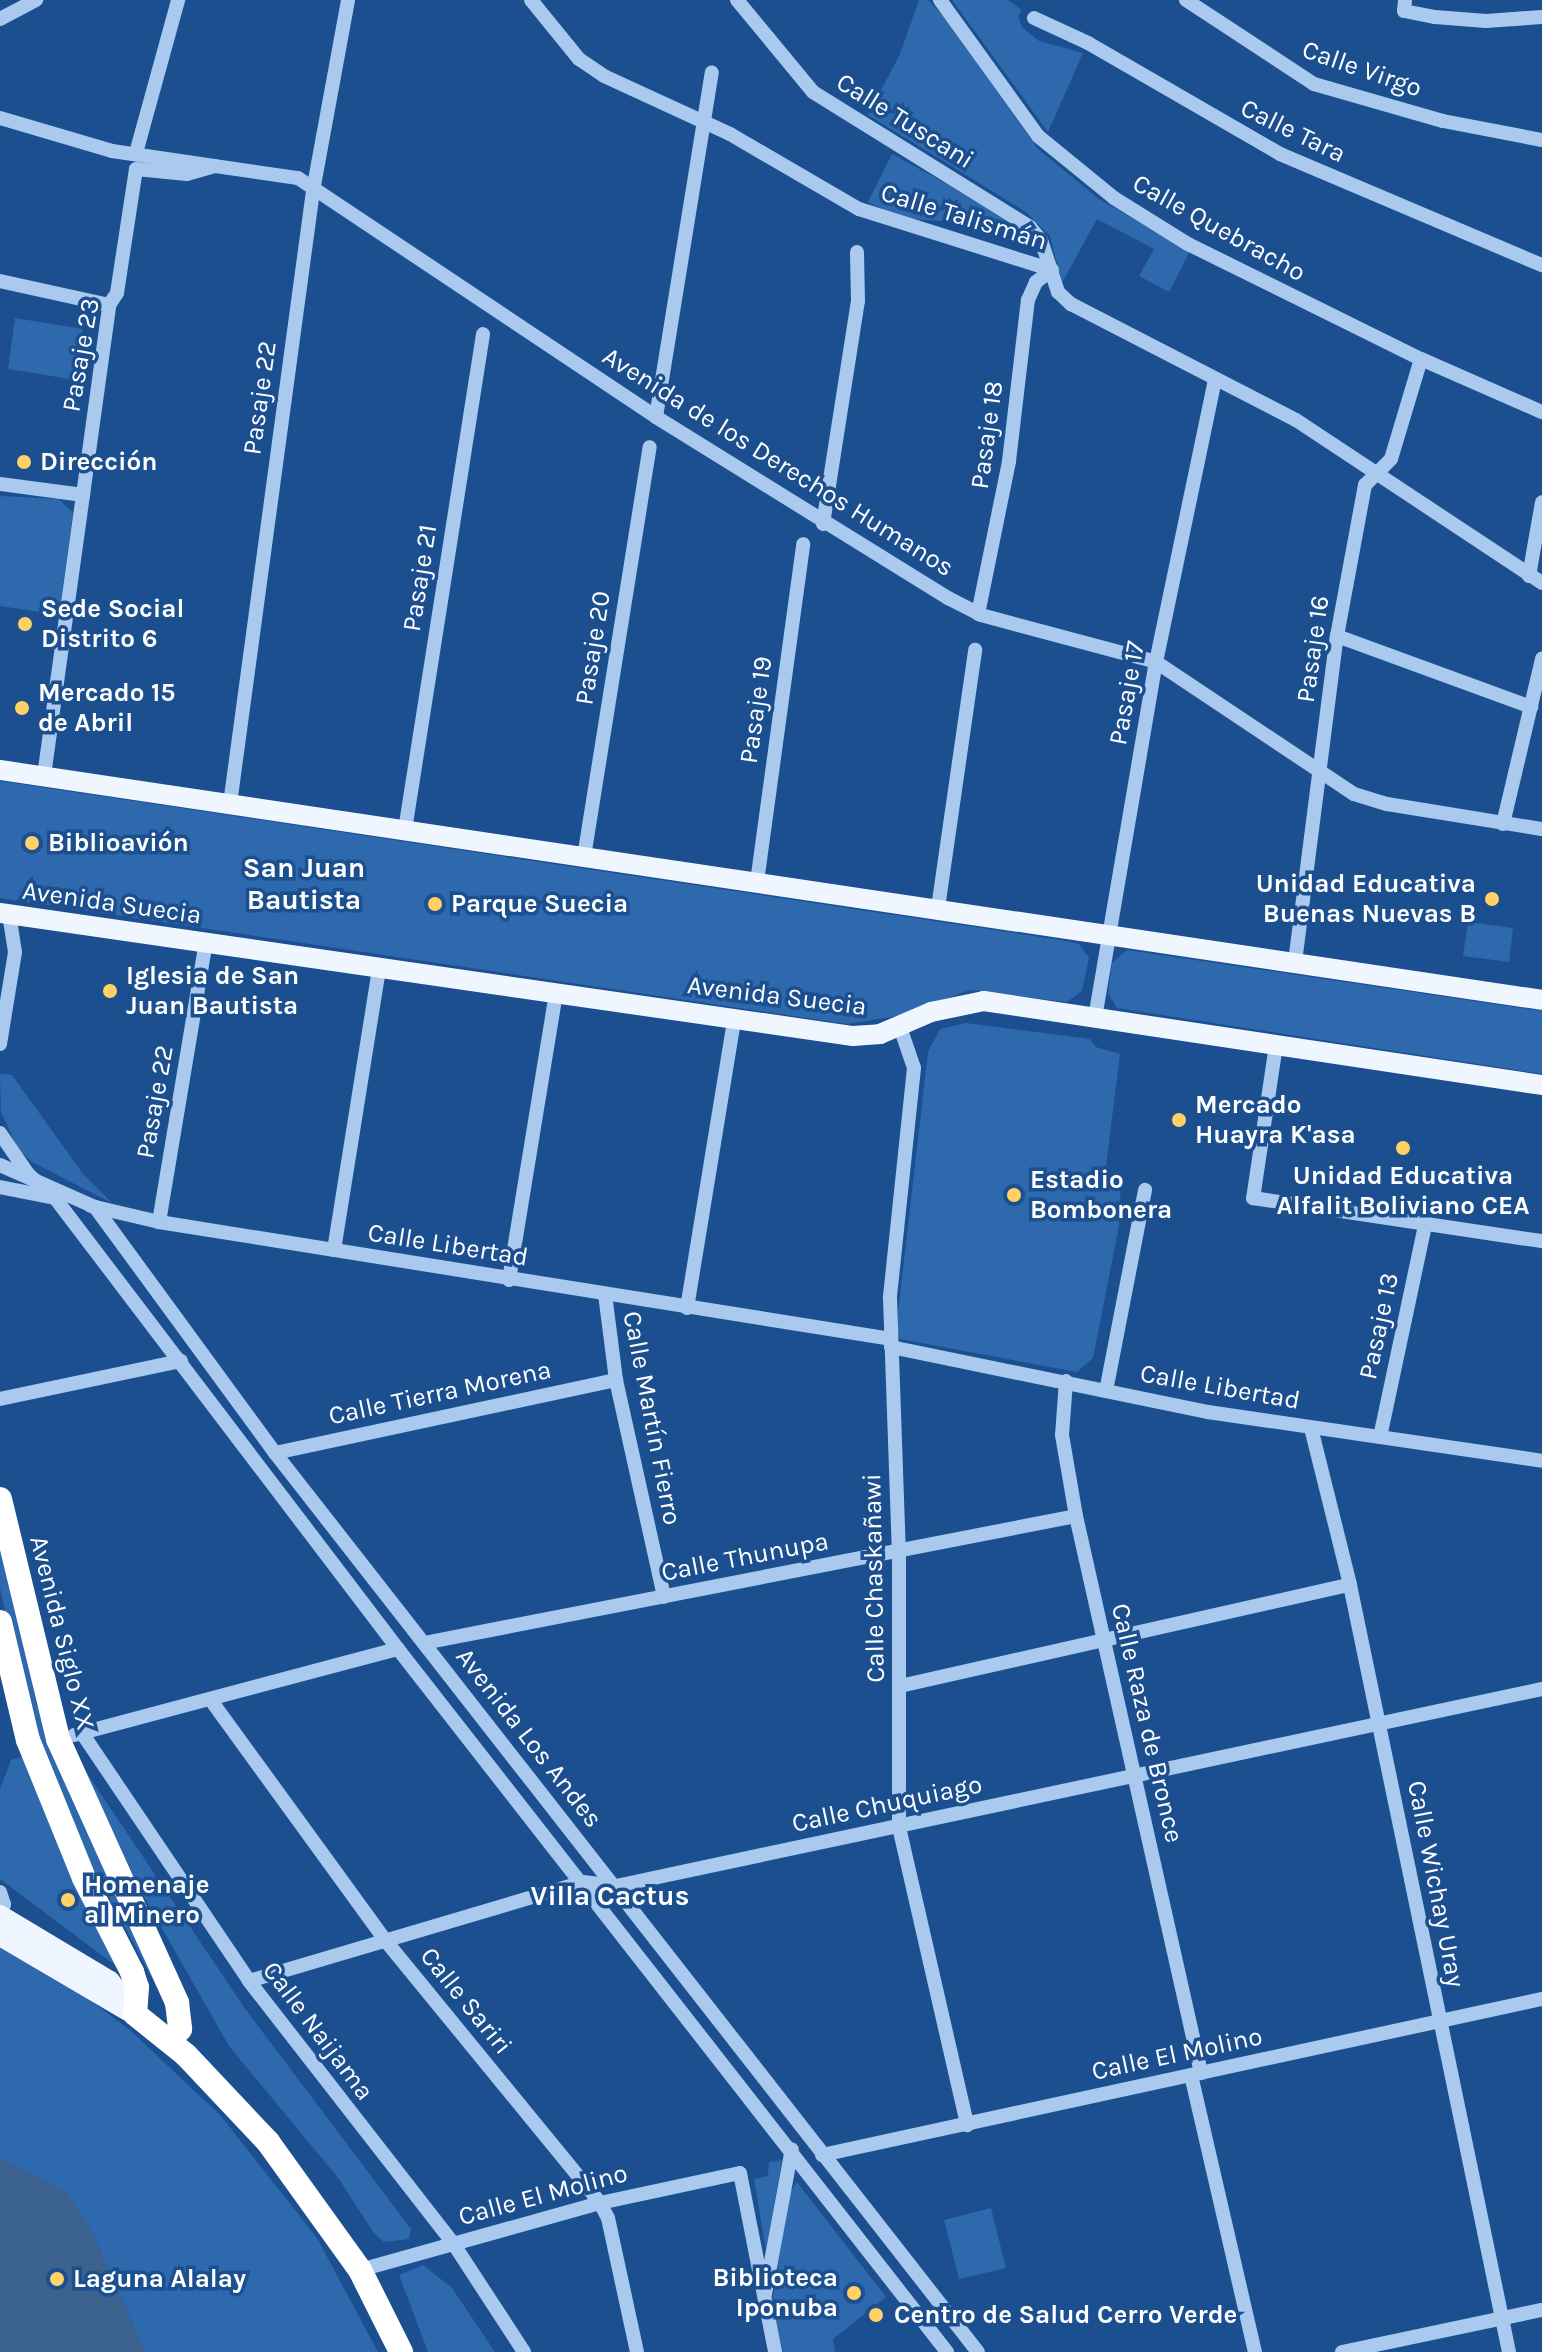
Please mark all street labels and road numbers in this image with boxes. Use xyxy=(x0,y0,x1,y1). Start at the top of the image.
street label: Calle Virgo xyxy=(1298,34,1426,104)
street label: Calle Tuscani xyxy=(831,66,979,176)
street label: Calle Tara xyxy=(1235,92,1351,170)
street label: Calle Quebracho xyxy=(1127,168,1311,288)
street label: Calle Talismán xyxy=(877,177,1051,257)
street label: Pasaje 23 xyxy=(56,296,106,414)
street label: Pasaje 22 xyxy=(237,339,283,457)
street label: Avenida de los Derechos Humanos xyxy=(597,341,959,583)
street label: Pasaje 18 xyxy=(964,379,1010,491)
street label: Pasaje 21 xyxy=(396,522,444,634)
street label: Pasaje 20 xyxy=(569,589,617,707)
street label: Pasaje 16 xyxy=(1290,593,1336,705)
street label: Pasaje 17 xyxy=(1103,639,1151,747)
street label: Pasaje 19 xyxy=(733,654,779,766)
street label: Avenida Suecia xyxy=(21,875,203,931)
street label: Avenida Suecia xyxy=(686,970,868,1022)
street label: Pasaje 22 xyxy=(130,1043,180,1161)
street label: Calle Libertad xyxy=(366,1217,530,1273)
street label: Pasaje 13 xyxy=(1352,1270,1406,1382)
street label: Calle Martín Fierro xyxy=(616,1308,688,1528)
street label: Calle Tierra Morena xyxy=(326,1354,554,1432)
street label: Calle Libertad xyxy=(1138,1358,1302,1416)
street label: Calle Chaskañawi xyxy=(857,1473,891,1683)
street label: Calle Thunupa xyxy=(659,1525,831,1589)
street label: Avenida Siglo XX xyxy=(23,1533,101,1733)
street label: Calle Raza de Bronce xyxy=(1104,1600,1190,1846)
street label: Avenida Los Andes xyxy=(449,1642,609,1834)
street label: Calle Chuquiago xyxy=(789,1769,985,1839)
street label: Calle Wichay Uray xyxy=(1401,1778,1471,1990)
street label: Calle Sariri xyxy=(413,1941,519,2061)
street label: Calle Naijama xyxy=(256,1956,380,2106)
street label: Calle El Molino xyxy=(1089,2021,1265,2087)
street label: Calle El Molino xyxy=(455,2157,631,2233)

